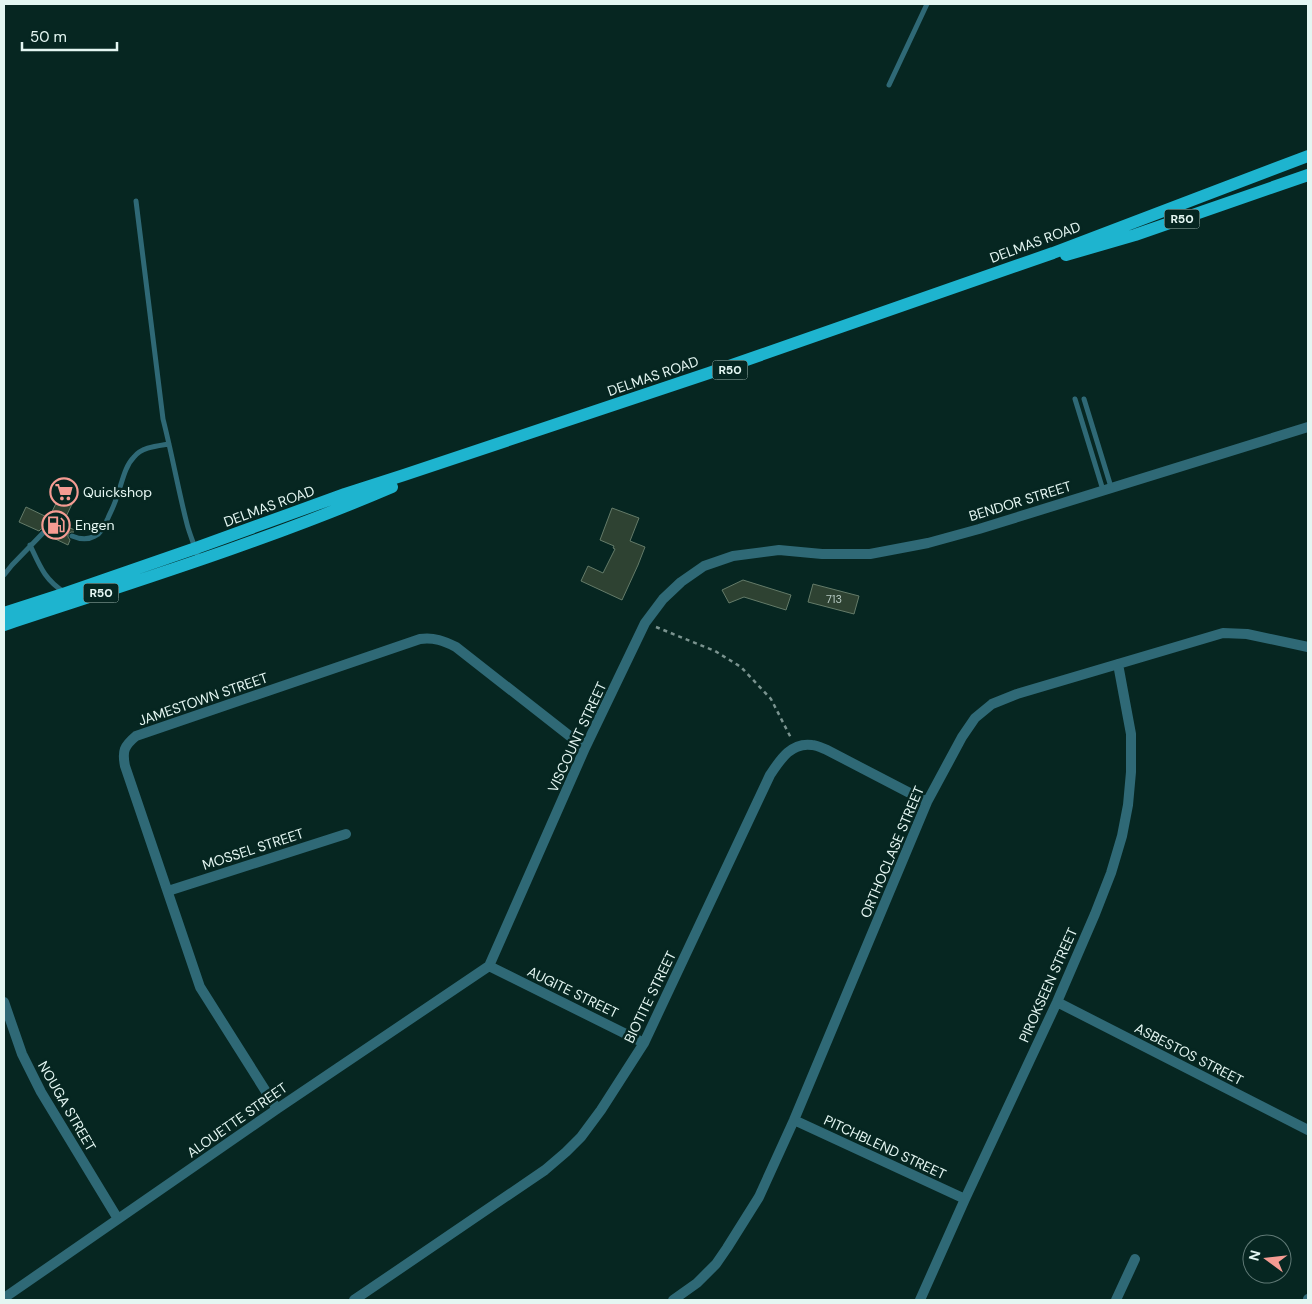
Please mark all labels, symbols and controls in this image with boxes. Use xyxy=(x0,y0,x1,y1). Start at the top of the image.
scale bar xyxy=(22,20,118,52)
text: 50 m xyxy=(30,27,67,47)
road number: R50 xyxy=(1164,210,1200,228)
street label: DELMAS ROAD xyxy=(987,217,1083,267)
street label: DELMAS ROAD xyxy=(605,352,701,400)
road number: R50 xyxy=(712,360,748,380)
supermarket icon: Quickshop xyxy=(49,477,79,507)
street label: BENDOR STREET xyxy=(967,477,1074,525)
street label: DELMAS ROAD xyxy=(221,481,317,531)
place label: Quickshop xyxy=(83,483,152,501)
fuel station icon: Engen xyxy=(41,510,71,540)
place label: Engen xyxy=(75,516,114,534)
road number: R50 xyxy=(84,584,118,602)
house number: 713 xyxy=(826,592,842,606)
street label: JAMESTOWN STREET xyxy=(136,668,270,730)
street label: VISCOUNT STREET xyxy=(544,679,611,795)
street label: ORTHOCLASE STREET xyxy=(856,783,928,921)
street label: MOSSEL STREET xyxy=(200,824,306,874)
street label: PIROKSEEN STREET xyxy=(1015,925,1081,1045)
street label: BIOTITE STREET xyxy=(620,948,680,1046)
street label: AUGITE STREET xyxy=(524,962,622,1022)
street label: ASBESTOS STREET xyxy=(1132,1019,1246,1089)
street label: NOUGA STREET xyxy=(34,1058,100,1154)
street label: ALOUETTE STREET xyxy=(183,1078,291,1161)
street label: PITCHBLEND STREET xyxy=(821,1111,949,1183)
north arrow xyxy=(1242,1234,1292,1284)
text: N xyxy=(1244,1248,1264,1263)

